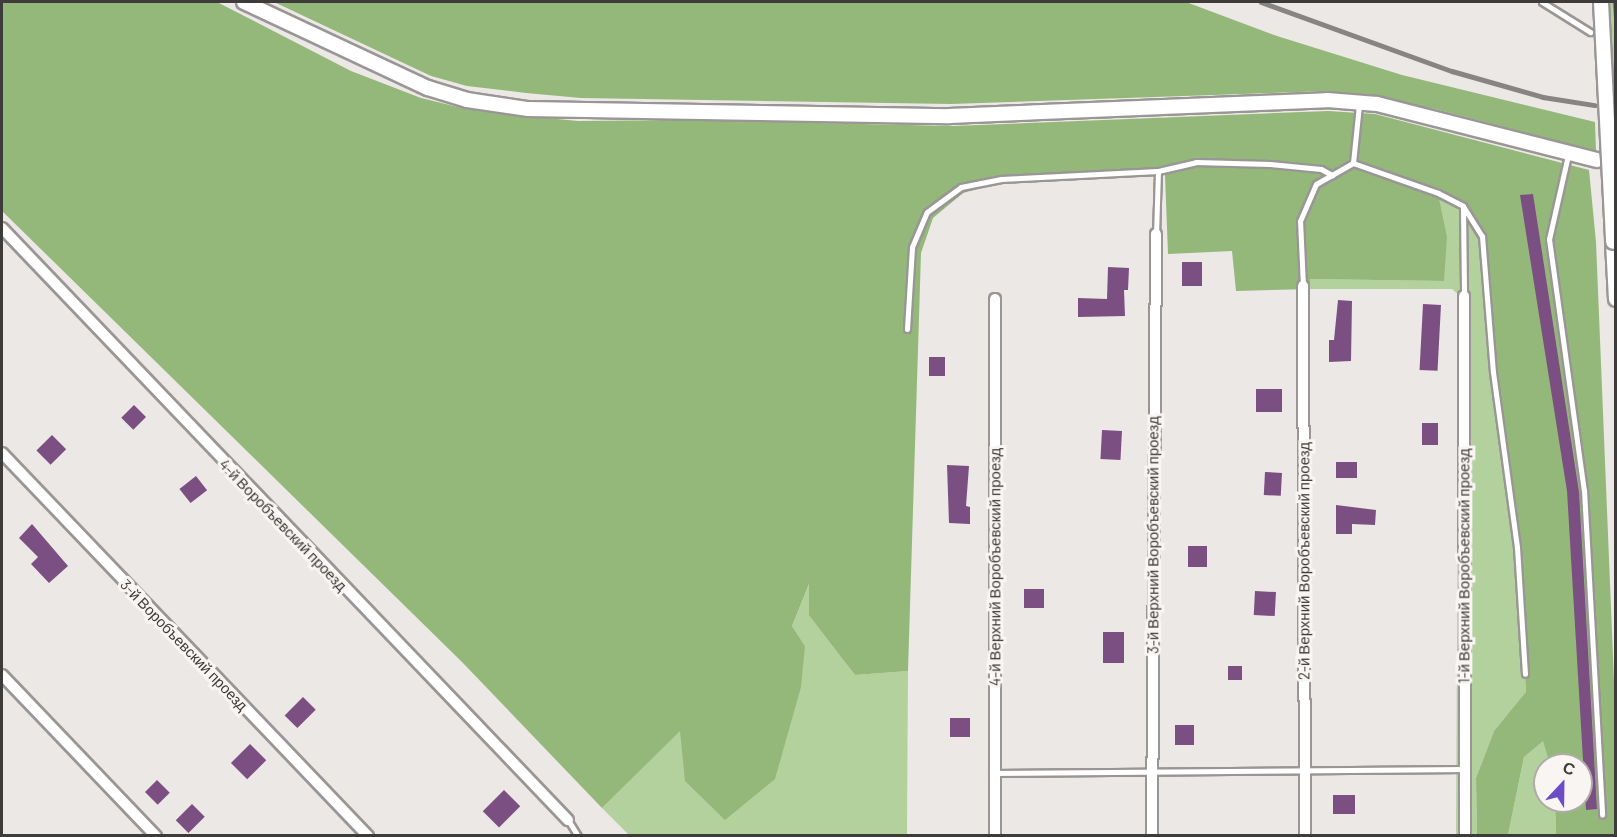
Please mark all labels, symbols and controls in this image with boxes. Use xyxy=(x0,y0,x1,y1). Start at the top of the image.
street label: 3-й Верхний Воробъевский проезд xyxy=(1144,416,1162,654)
street label: 2-й Верхний Воробъевский проезд xyxy=(1295,442,1313,680)
street label: 4-й Верхний Воробъевский проезд xyxy=(986,448,1004,686)
street label: 1-й Верхний Воробъевский проезд xyxy=(1455,448,1473,684)
street label: 4-й Воробъевский проезд xyxy=(215,455,351,595)
street label: 3-й Воробъевский проезд xyxy=(117,576,251,714)
north arrow xyxy=(1533,753,1593,813)
text: С xyxy=(1560,757,1578,779)

